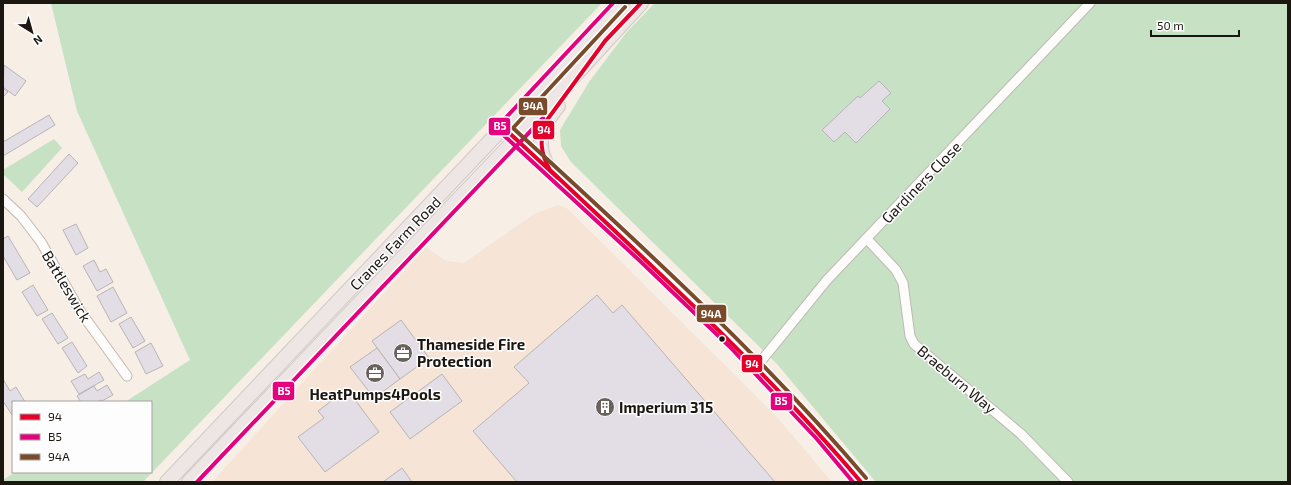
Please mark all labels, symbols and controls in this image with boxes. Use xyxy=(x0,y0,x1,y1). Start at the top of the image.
north arrow xyxy=(12,12,52,52)
scale bar xyxy=(1151,12,1239,38)
text: 50 m xyxy=(1157,18,1184,32)
text: N xyxy=(31,33,45,48)
line badge: 94A xyxy=(518,97,548,116)
text: 94A xyxy=(523,99,544,112)
line badge: B5 xyxy=(488,117,511,136)
text: B5 xyxy=(493,119,507,132)
line badge: 94 xyxy=(532,120,555,140)
text: 94 xyxy=(537,123,551,136)
street label: Gardiners Close xyxy=(877,137,965,227)
street label: Cranes Farm Road xyxy=(346,192,444,294)
street label: Battleswick xyxy=(39,247,96,325)
line badge: 94A xyxy=(696,304,727,323)
text: 94A xyxy=(701,307,722,320)
unlabelled marker xyxy=(717,334,727,344)
place label: Thameside Fire Protection xyxy=(417,335,525,370)
street label: Braeburn Way xyxy=(914,341,1000,417)
office icon: Thameside Fire Protection xyxy=(392,342,414,364)
line badge: 94 xyxy=(741,354,763,373)
text: 94 xyxy=(745,357,759,370)
office icon: HeatPumps4Pools xyxy=(364,362,386,384)
line badge: B5 xyxy=(272,381,295,401)
text: B5 xyxy=(277,384,291,397)
place label: HeatPumps4Pools xyxy=(309,385,441,403)
line badge: B5 xyxy=(770,392,793,411)
text: B5 xyxy=(774,394,788,407)
building icon: Imperium 315 xyxy=(594,396,616,418)
place label: Imperium 315 xyxy=(619,398,713,416)
legend xyxy=(12,401,152,473)
text: 94 xyxy=(48,409,62,423)
text: B5 xyxy=(48,429,62,443)
text: 94A xyxy=(48,449,70,463)

